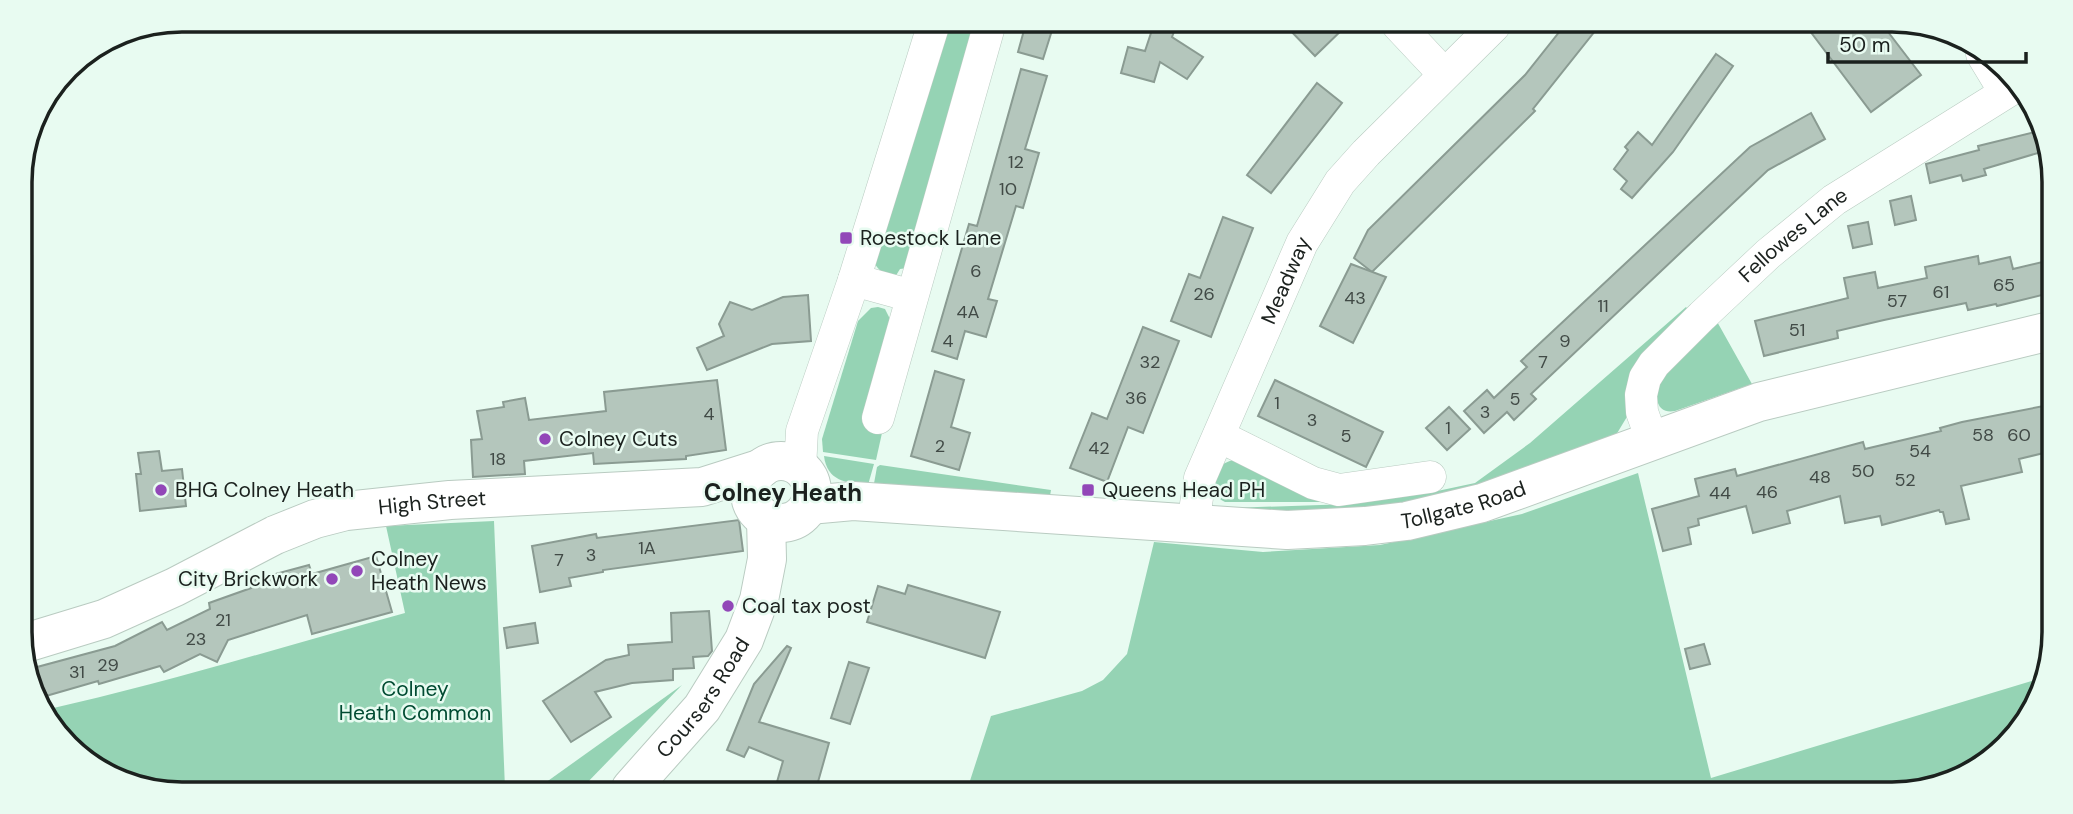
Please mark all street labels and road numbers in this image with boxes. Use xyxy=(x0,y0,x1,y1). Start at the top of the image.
street label: Fellowes Lane xyxy=(1733,181,1853,289)
street label: Meadway xyxy=(1254,232,1317,328)
street label: Tollgate Road xyxy=(1399,474,1530,536)
street label: High Street xyxy=(377,484,487,522)
street label: Coursers Road xyxy=(650,632,756,764)

